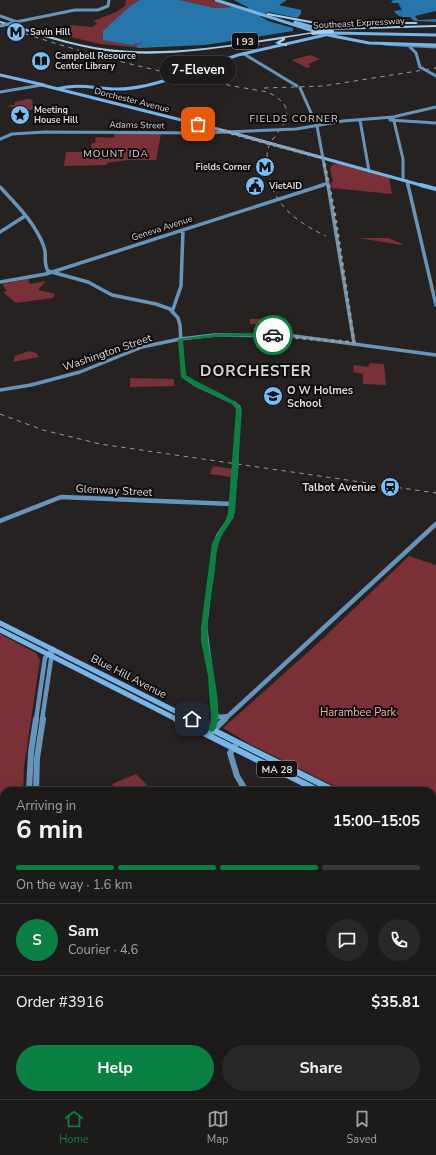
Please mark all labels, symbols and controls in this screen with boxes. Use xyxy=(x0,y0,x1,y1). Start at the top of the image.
street label: Southeast Expressway xyxy=(313,15,405,31)
metro station icon: Savin Hill xyxy=(5,21,27,43)
place label: Savin Hill xyxy=(30,26,70,38)
road number: I 93 xyxy=(232,33,258,49)
library icon: Campbell Resource Center Library xyxy=(30,50,52,72)
place label: Campbell Resource Center Library xyxy=(55,50,136,72)
callout: 7-Eleven xyxy=(160,56,236,84)
text: 7-Eleven xyxy=(171,61,225,79)
street label: Dorchester Avenue xyxy=(93,85,171,115)
place icon: Meeting House Hill xyxy=(9,104,31,126)
place label: Meeting House Hill xyxy=(34,104,78,126)
pin xyxy=(181,107,215,141)
district label: FIELDS CORNER xyxy=(249,112,339,126)
icon: bag xyxy=(187,113,209,135)
street label: Adams Street xyxy=(109,119,166,131)
district label: MOUNT IDA xyxy=(83,147,149,161)
metro station icon: Fields Corner xyxy=(254,156,276,178)
place label: Fields Corner xyxy=(196,161,251,173)
public building icon: VietAID xyxy=(244,175,266,197)
place label: VietAID xyxy=(268,180,302,192)
street label: Geneva Avenue xyxy=(130,212,194,244)
courier xyxy=(253,315,293,355)
icon: car xyxy=(262,324,284,346)
street label: Washington Street xyxy=(61,330,154,375)
district label: DORCHESTER xyxy=(200,361,312,381)
place label: O W Holmes School xyxy=(287,383,353,411)
school or university icon: O W Holmes School xyxy=(262,385,284,407)
station icon: Talbot Avenue xyxy=(379,476,401,498)
place label: Talbot Avenue xyxy=(302,480,376,495)
street label: Glenway Street xyxy=(75,481,153,500)
street label: Blue Hill Avenue xyxy=(88,651,169,702)
pin xyxy=(175,702,209,736)
park label: Harambee Park xyxy=(320,705,397,720)
icon: home xyxy=(181,708,203,730)
road number: MA 28 xyxy=(257,761,297,777)
text: Arriving in xyxy=(16,797,76,815)
text: 15:00–15:05 xyxy=(333,811,420,831)
text: 6 min xyxy=(16,812,83,847)
text: On the way · 1.6 km xyxy=(16,876,132,894)
button: chat xyxy=(326,919,368,961)
button: phone xyxy=(378,919,420,961)
text: Sam xyxy=(68,921,99,941)
text: S xyxy=(32,930,42,950)
text: Courier · 4.6 xyxy=(68,941,138,959)
text: Order #3916 xyxy=(16,992,104,1012)
text: $35.81 xyxy=(371,992,420,1012)
button: Help xyxy=(16,1045,214,1091)
button: Share xyxy=(222,1045,420,1091)
tab: Home xyxy=(59,1108,89,1147)
tab: Map xyxy=(207,1108,229,1147)
tab: Saved xyxy=(347,1108,377,1147)

